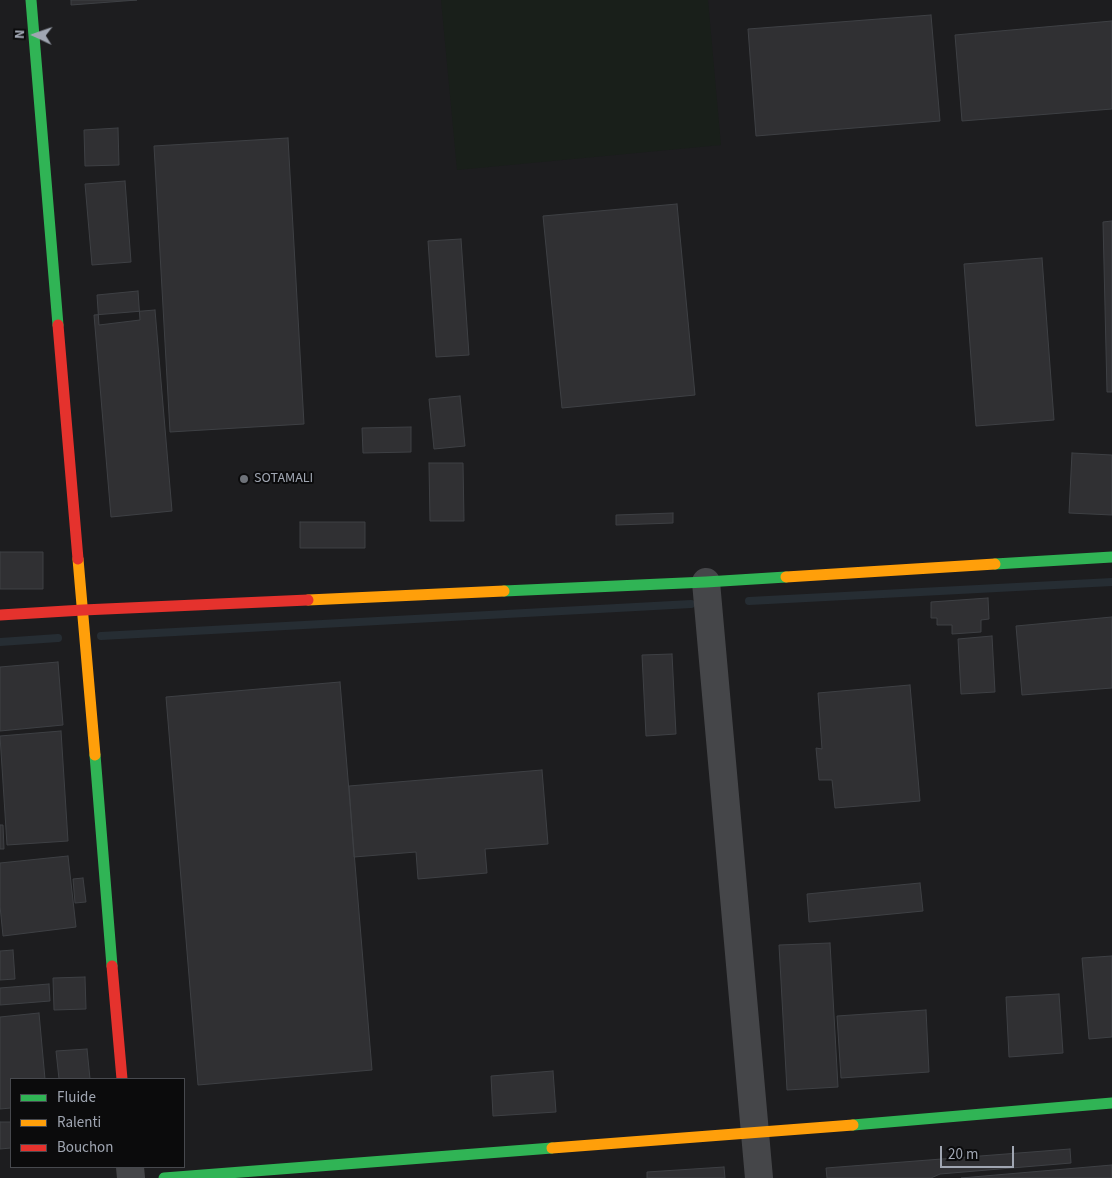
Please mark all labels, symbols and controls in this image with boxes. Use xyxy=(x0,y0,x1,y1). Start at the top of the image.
north arrow xyxy=(10,10,60,60)
text: N xyxy=(10,29,30,39)
place label: SOTAMALI xyxy=(254,471,313,487)
marker: SOTAMALI xyxy=(238,473,250,485)
legend xyxy=(10,1078,185,1168)
text: Fluide xyxy=(57,1087,96,1108)
text: Ralenti xyxy=(57,1112,101,1133)
scale bar xyxy=(942,1136,1016,1168)
text: Bouchon xyxy=(57,1137,113,1158)
text: 20 m xyxy=(948,1144,978,1165)

